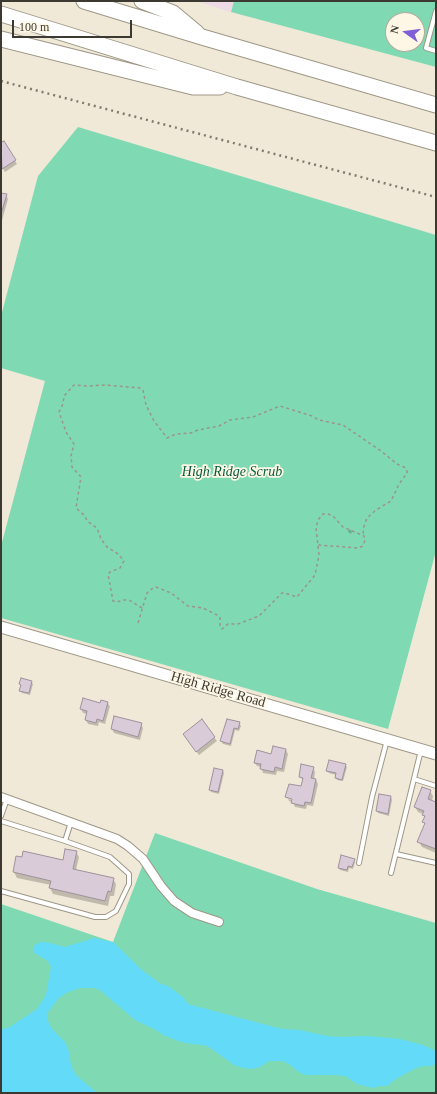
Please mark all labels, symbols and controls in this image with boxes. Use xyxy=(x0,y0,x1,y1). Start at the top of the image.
scale bar xyxy=(14,12,134,38)
north arrow xyxy=(385,12,425,52)
text: 100 m xyxy=(19,20,49,34)
text: N xyxy=(388,24,401,35)
park label: High Ridge Scrub xyxy=(182,464,282,480)
street label: High Ridge Road xyxy=(169,668,267,712)

